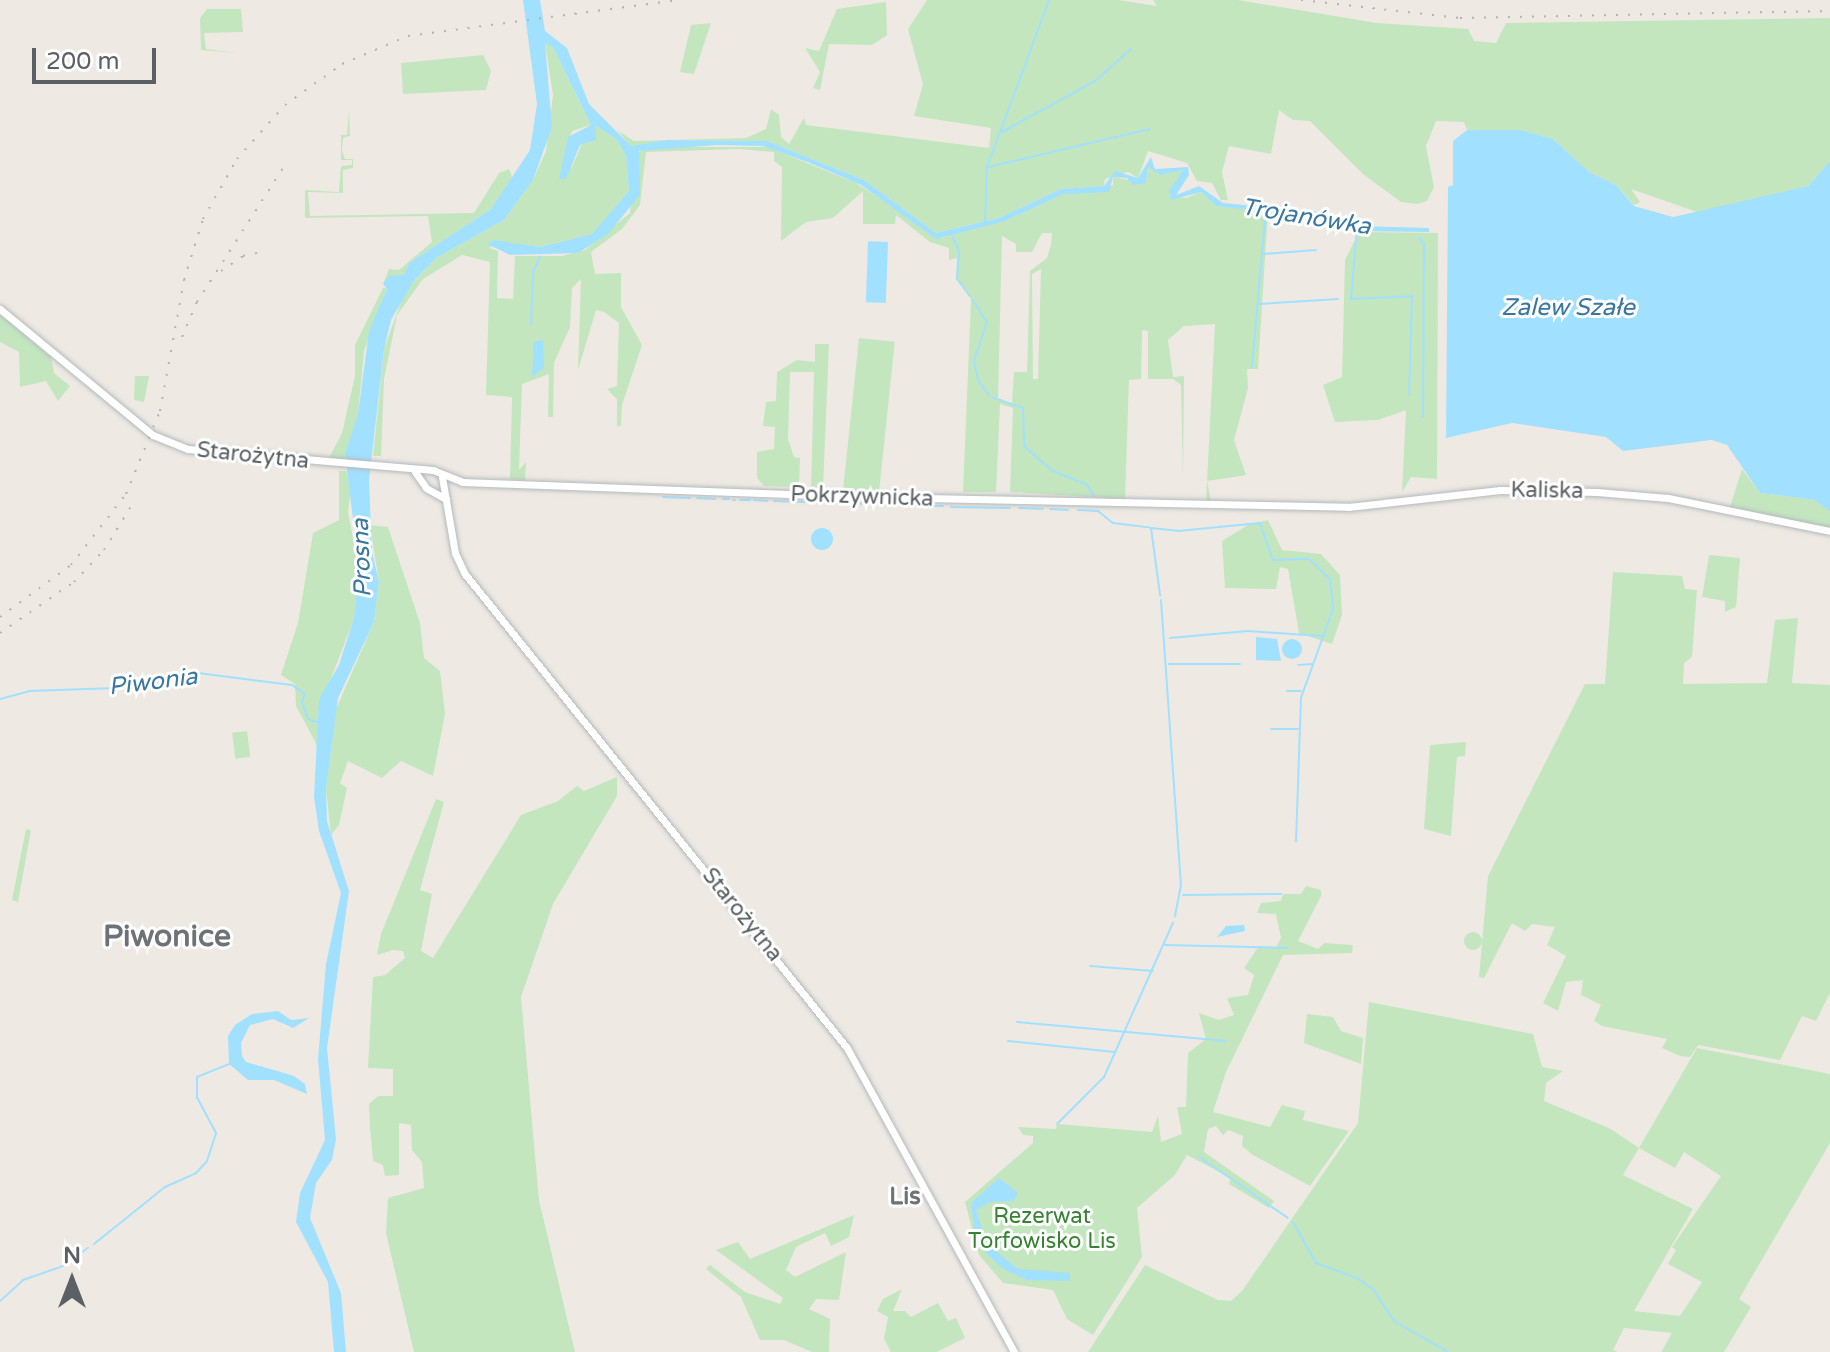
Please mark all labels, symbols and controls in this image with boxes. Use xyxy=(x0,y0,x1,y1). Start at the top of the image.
scale bar xyxy=(36,32,160,82)
text: 200 m xyxy=(46,47,120,76)
water label: Trojanówka xyxy=(1239,193,1373,241)
water label: Zalew Szałe xyxy=(1501,294,1635,322)
street label: Starożytna xyxy=(196,437,310,475)
street label: Kaliska xyxy=(1510,477,1584,505)
street label: Pokrzywnicka xyxy=(790,481,934,513)
water label: Prosna xyxy=(346,518,378,598)
water label: Piwonia xyxy=(107,662,199,702)
street label: Starożytna xyxy=(696,863,788,967)
district label: Piwonice xyxy=(103,919,231,955)
district label: Lis xyxy=(889,1183,921,1211)
park label: Rezerwat Torfowisko Lis xyxy=(968,1203,1116,1254)
north arrow xyxy=(32,1240,112,1320)
text: N xyxy=(63,1243,81,1269)

